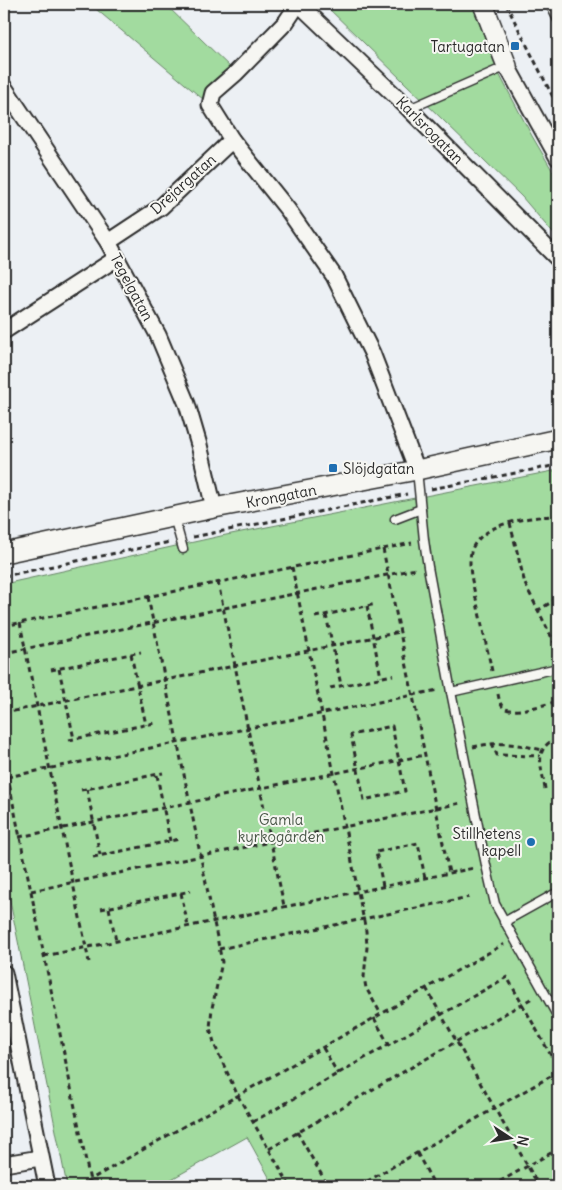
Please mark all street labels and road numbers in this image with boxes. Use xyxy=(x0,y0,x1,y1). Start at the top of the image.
street label: Karlsrogatan xyxy=(392,92,468,168)
street label: Drejargatan xyxy=(146,149,220,218)
street label: Tegelgatan xyxy=(106,250,158,324)
street label: Krongatan xyxy=(244,480,318,512)

